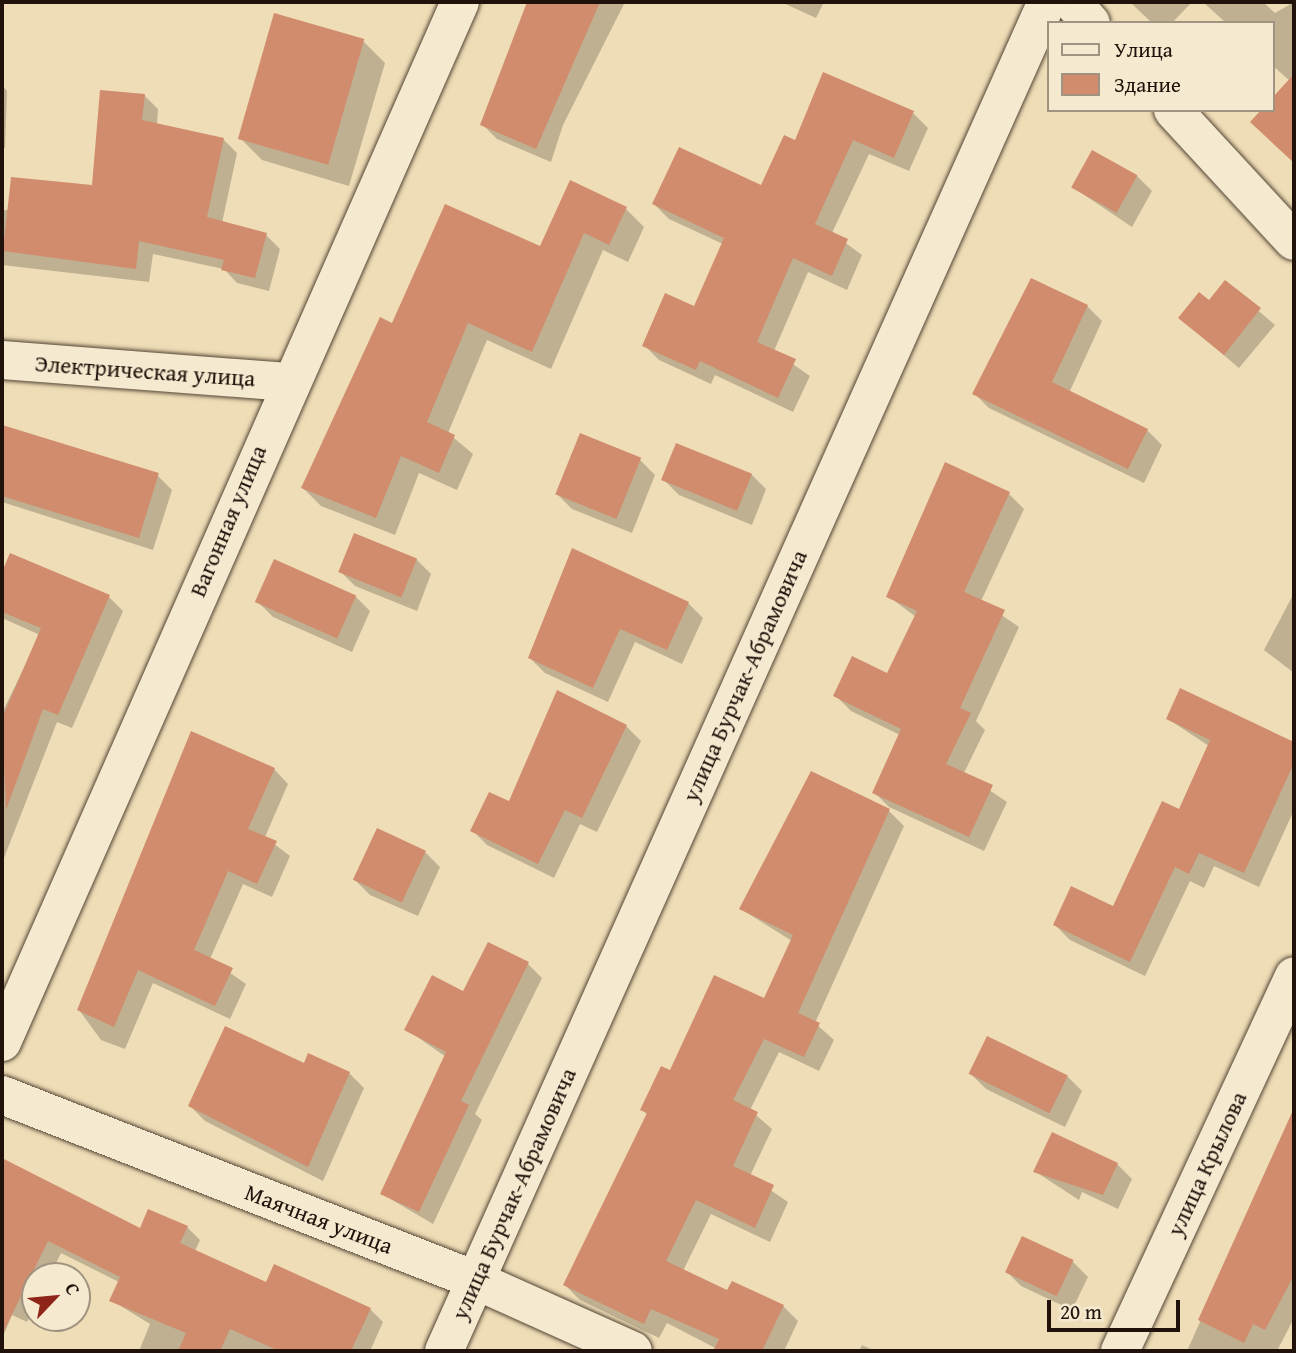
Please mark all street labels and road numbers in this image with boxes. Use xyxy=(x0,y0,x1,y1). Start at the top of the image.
street label: Электрическая улица xyxy=(34,350,256,392)
street label: Вагонная улица xyxy=(184,441,272,601)
street label: улица Бурчак-Абрамовича xyxy=(677,546,813,806)
street label: улица Бурчак-Абрамовича xyxy=(446,1064,582,1324)
street label: улица Крылова xyxy=(1161,1087,1253,1241)
street label: Маячная улица xyxy=(241,1178,397,1260)

